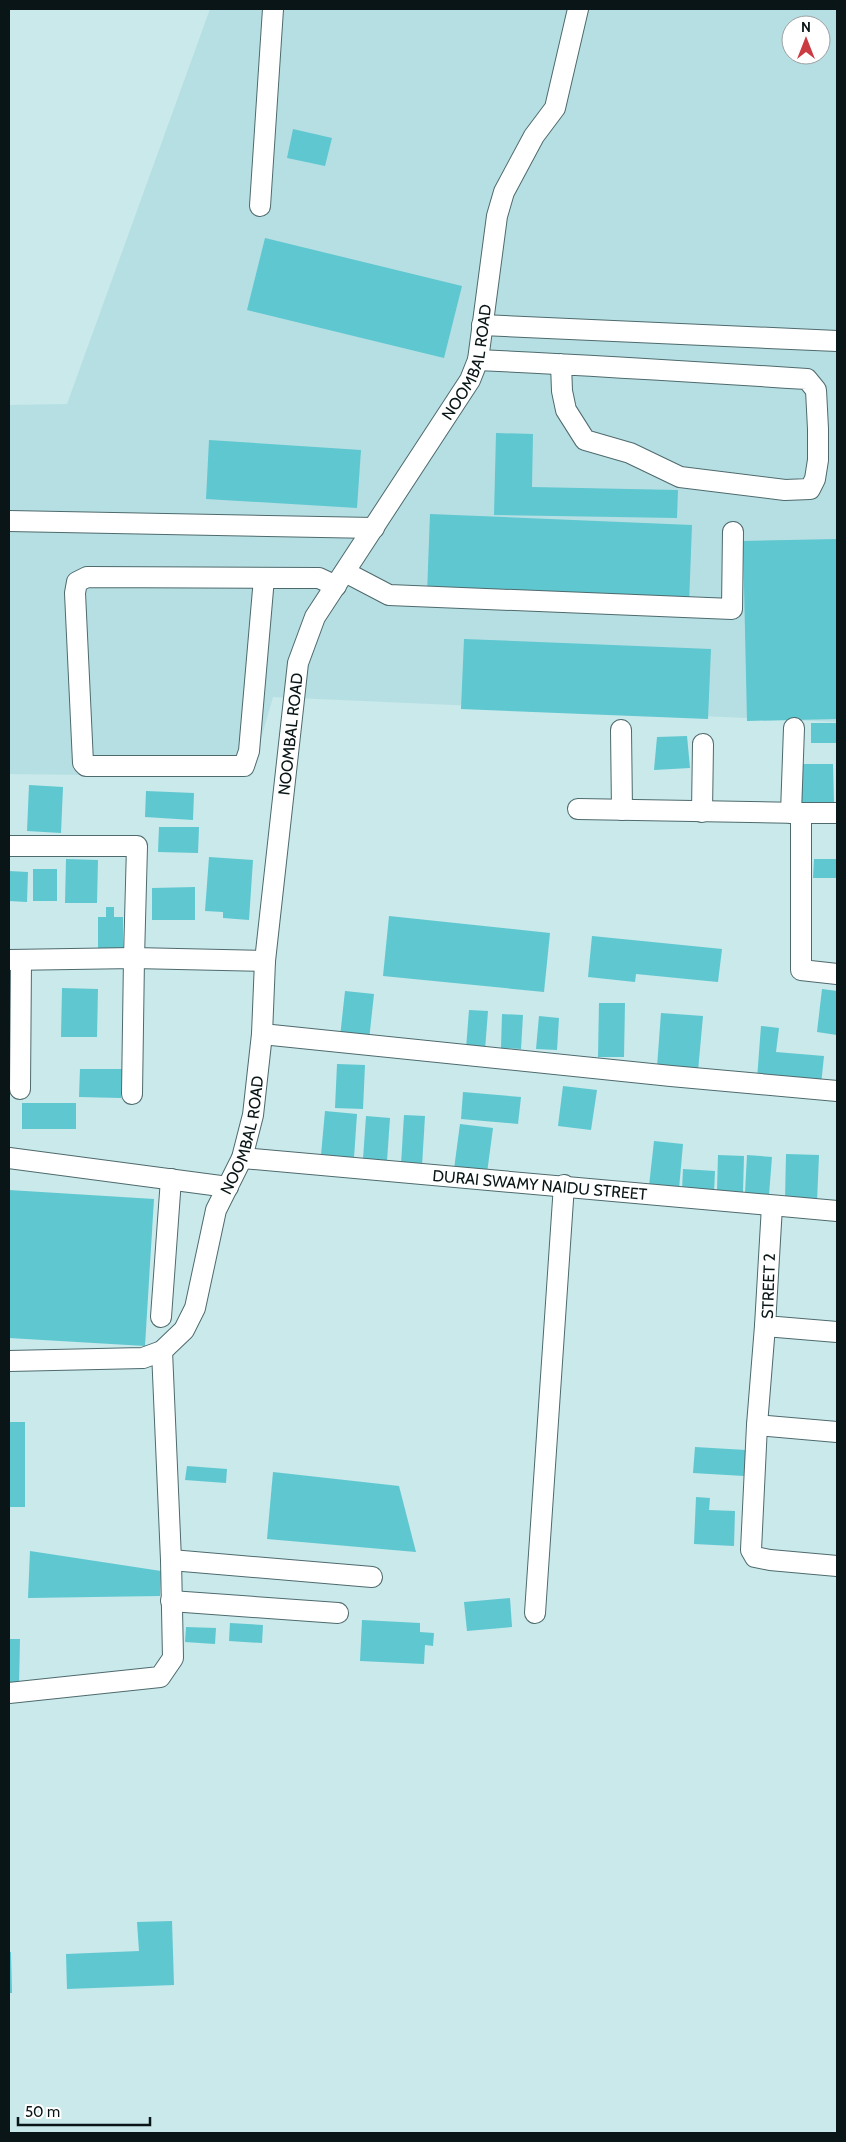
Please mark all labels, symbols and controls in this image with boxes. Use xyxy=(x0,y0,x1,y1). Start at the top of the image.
north arrow xyxy=(781,15,831,65)
text: N xyxy=(801,18,811,36)
street label: NOOMBAL ROAD xyxy=(438,303,495,423)
street label: NOOMBAL ROAD xyxy=(274,672,307,796)
street label: NOOMBAL ROAD xyxy=(216,1075,267,1198)
street label: DURAI SWAMY NAIDU STREET xyxy=(432,1166,648,1204)
street label: STREET 2 xyxy=(758,1253,779,1319)
scale bar xyxy=(18,2094,150,2126)
text: 50 m xyxy=(25,2103,60,2121)

